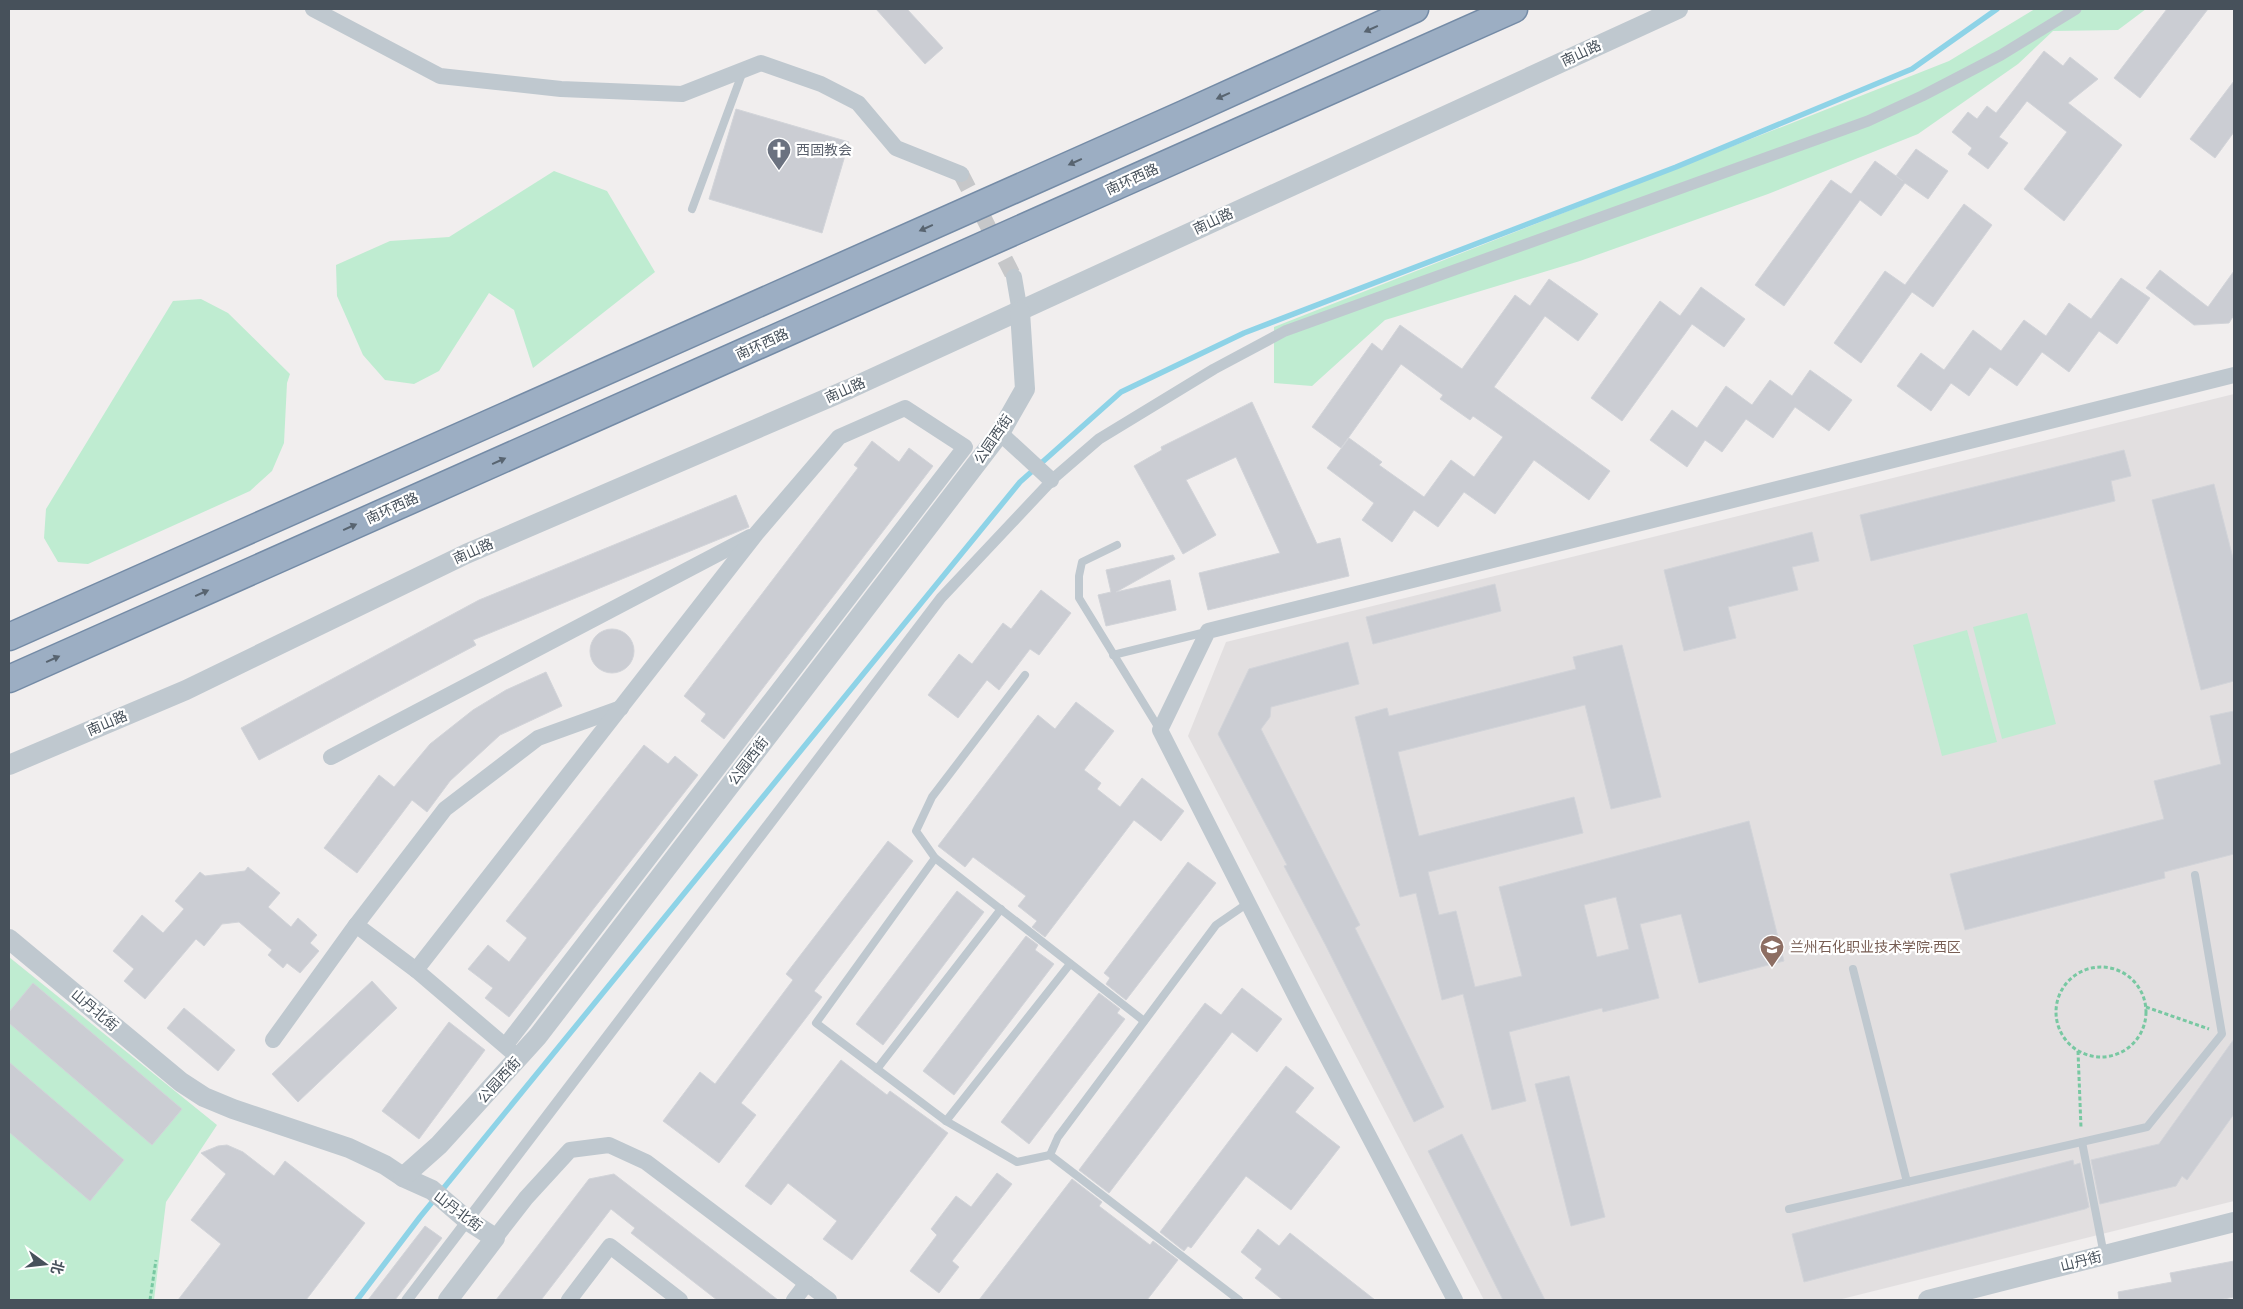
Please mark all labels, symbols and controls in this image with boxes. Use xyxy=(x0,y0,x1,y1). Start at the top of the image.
one-way arrow xyxy=(1364,25,1378,33)
street label: 南山路 xyxy=(1558,35,1604,71)
one-way arrow xyxy=(1216,92,1230,100)
church icon: 西固教会 xyxy=(766,137,792,171)
place label: 西固教会 xyxy=(796,140,852,160)
street label: 南环西路 xyxy=(1102,158,1162,200)
one-way arrow xyxy=(1068,159,1082,167)
street label: 南山路 xyxy=(1190,203,1236,239)
one-way arrow xyxy=(919,225,933,233)
street label: 南环西路 xyxy=(732,323,792,365)
street label: 南山路 xyxy=(822,372,868,408)
street label: 公园西街 xyxy=(969,410,1017,468)
one-way arrow xyxy=(492,456,506,464)
street label: 南环西路 xyxy=(362,487,422,529)
one-way arrow xyxy=(343,522,357,530)
street label: 南山路 xyxy=(450,533,496,569)
one-way arrow xyxy=(195,588,209,596)
one-way arrow xyxy=(46,654,60,662)
street label: 南山路 xyxy=(84,706,130,740)
street label: 公园西街 xyxy=(723,733,773,789)
school or university icon: 兰州石化职业技术学院·西区 xyxy=(1759,934,1785,968)
place label: 兰州石化职业技术学院·西区 xyxy=(1790,937,1961,957)
street label: 山丹北街 xyxy=(67,984,123,1036)
street label: 公园西街 xyxy=(473,1053,525,1107)
street label: 山丹北街 xyxy=(430,1186,486,1236)
north arrow xyxy=(20,1239,70,1289)
street label: 山丹街 xyxy=(2058,1246,2104,1276)
text: 北 xyxy=(46,1258,69,1277)

